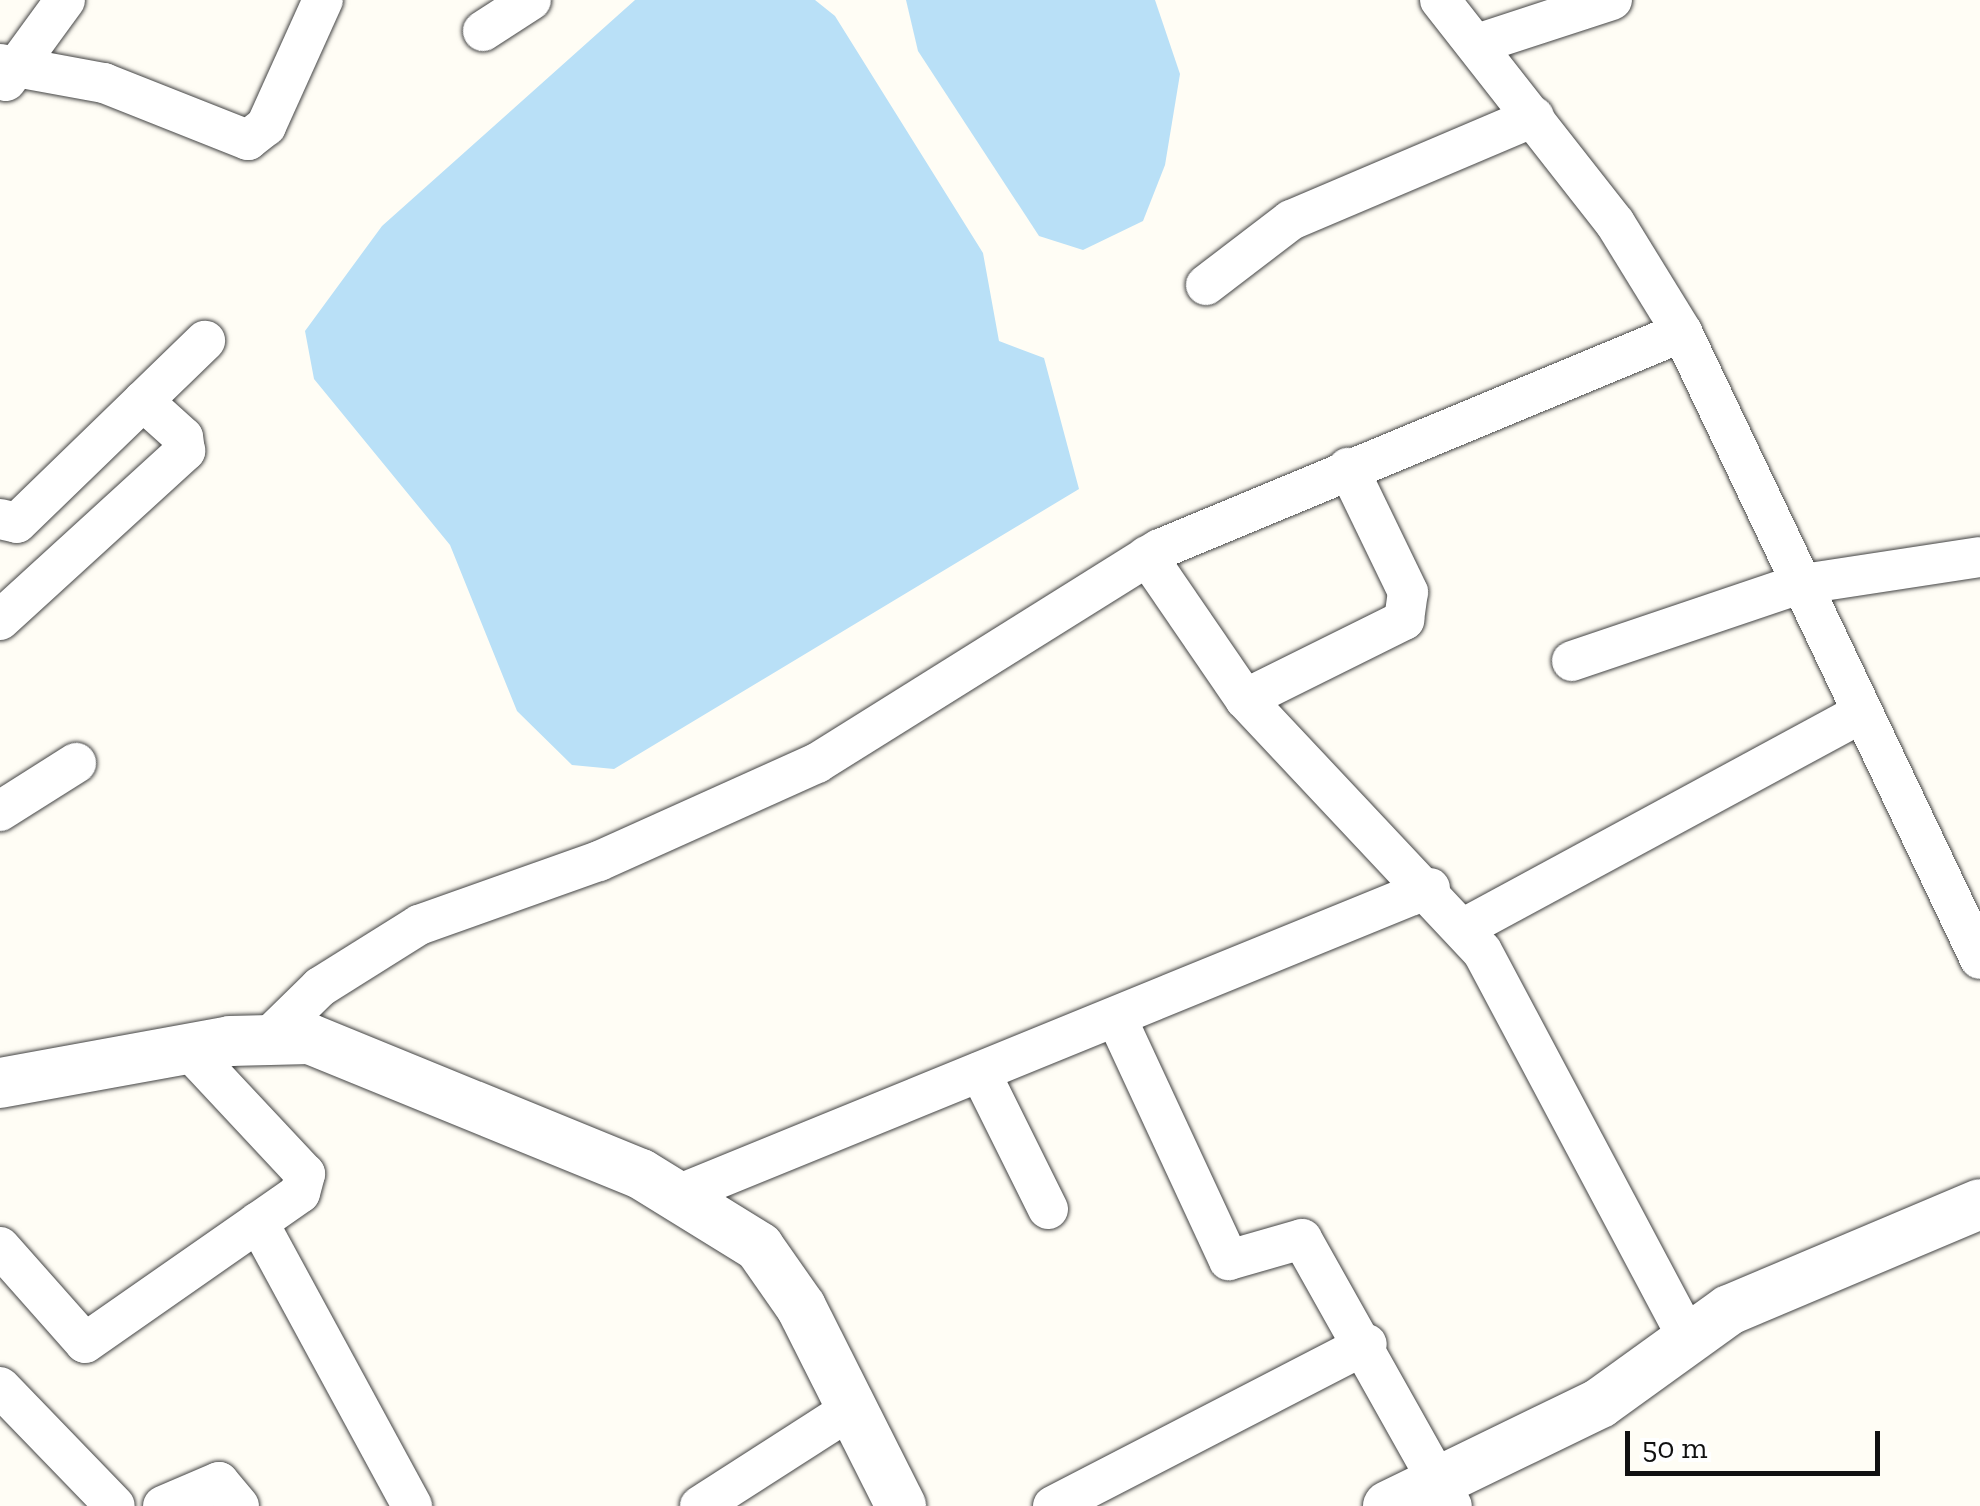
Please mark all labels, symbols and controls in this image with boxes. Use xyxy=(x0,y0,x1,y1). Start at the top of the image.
scale bar xyxy=(1630,1411,1885,1473)
text: 50 m xyxy=(1642,1430,1707,1466)

